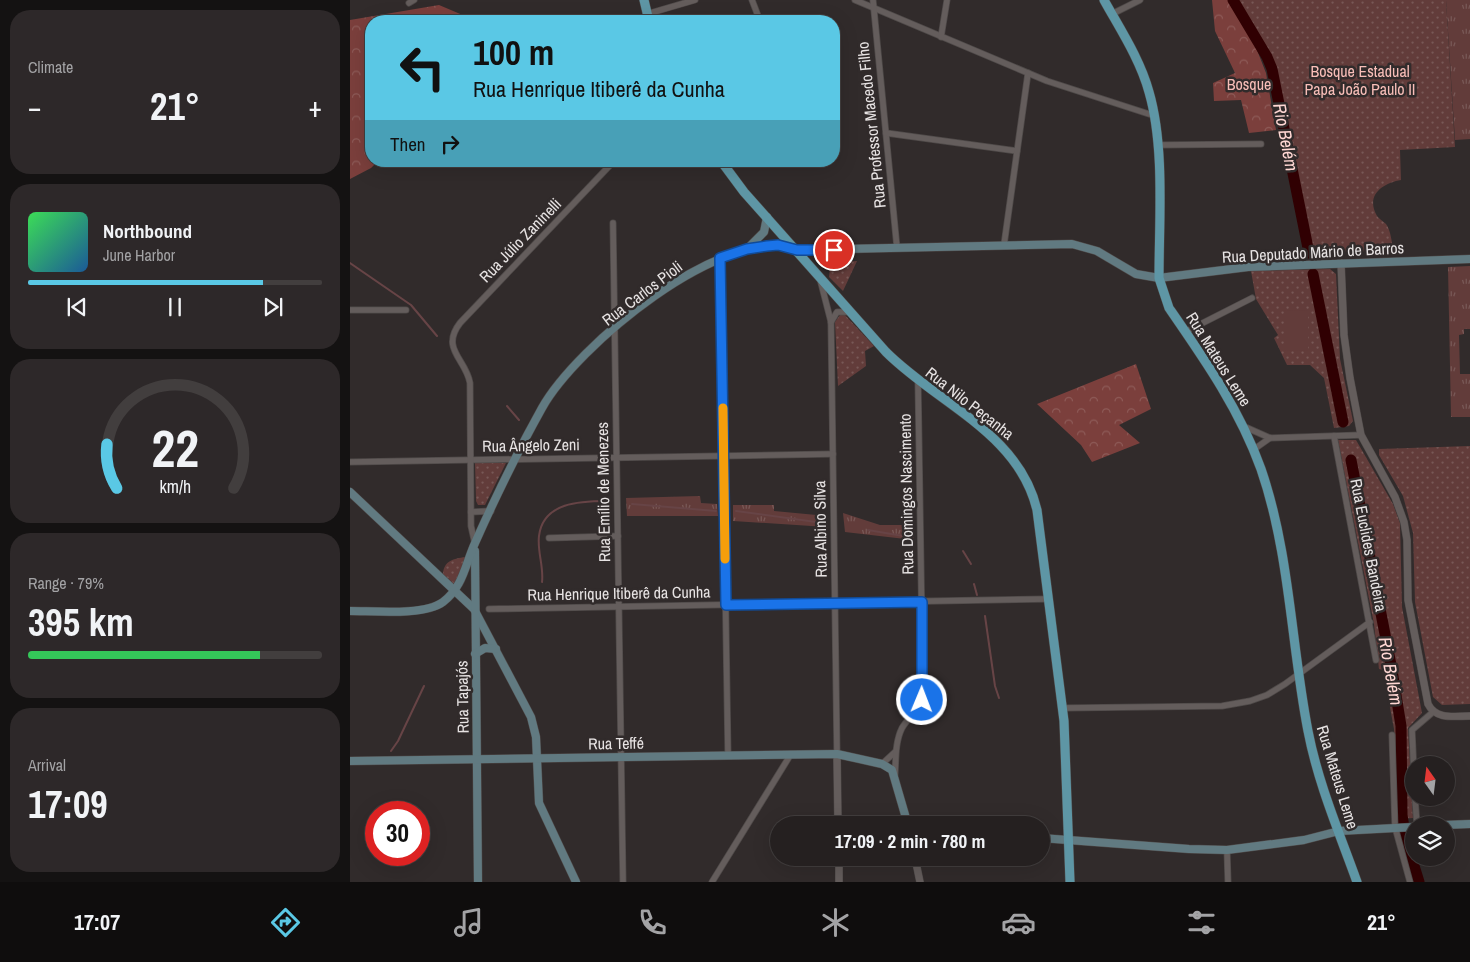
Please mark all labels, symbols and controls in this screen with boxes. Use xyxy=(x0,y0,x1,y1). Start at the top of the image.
text: 100 m xyxy=(473,29,554,76)
icon: left xyxy=(390,35,455,100)
street label: Rua Professor Macedo Filho xyxy=(851,41,891,209)
text: Climate xyxy=(28,56,73,78)
park label: Bosque Estadual Papa João Paulo II xyxy=(1305,60,1415,100)
park label: Bosque xyxy=(1227,73,1271,95)
text: Rua Henrique Itiberê da Cunha xyxy=(473,74,725,104)
text: 21° xyxy=(150,81,200,132)
text: − xyxy=(28,88,41,126)
text: + xyxy=(309,88,322,126)
water label: Rio Belém xyxy=(1267,101,1305,173)
icon: right xyxy=(436,130,464,158)
text: Then xyxy=(390,131,426,157)
street label: Rua Júlio Zaninelli xyxy=(474,193,566,287)
text: Northbound xyxy=(103,218,192,244)
pin xyxy=(813,229,855,271)
icon: arrive xyxy=(820,236,848,264)
street label: Rua Deputado Mário de Barros xyxy=(1221,236,1405,268)
text: June Harbor xyxy=(103,244,175,266)
street label: Rua Carlos Pioli xyxy=(597,255,687,331)
icon: previous xyxy=(63,293,91,321)
icon: pause xyxy=(161,293,189,321)
icon: next xyxy=(259,293,287,321)
street label: Rua Mateus Leme xyxy=(1181,308,1257,410)
street label: Rua Nilo Peçanha xyxy=(921,362,1019,445)
text: 22 xyxy=(151,413,199,483)
street label: Rua Domingos Nascimento xyxy=(894,413,918,575)
street label: Rua Emílio de Menezes xyxy=(591,422,615,562)
street label: Rua Ângelo Zeni xyxy=(482,433,580,457)
text: km/h xyxy=(159,475,191,499)
street label: Rua Euclides Bandeira xyxy=(1345,477,1393,614)
street label: Rua Albino Silva xyxy=(808,480,832,578)
text: Range · 79% xyxy=(28,572,104,594)
street label: Rua Henrique Itiberê da Cunha xyxy=(527,580,711,606)
text: 395 km xyxy=(28,597,134,648)
water label: Rio Belém xyxy=(1373,635,1409,707)
street label: Rua Tapajós xyxy=(450,660,474,734)
position arrow xyxy=(895,673,947,725)
street label: Rua Mateus Leme xyxy=(1312,723,1364,831)
street label: Rua Teffé xyxy=(588,732,644,754)
text: Arrival xyxy=(28,754,66,776)
north arrow xyxy=(1405,756,1455,806)
map controls xyxy=(1405,756,1455,866)
text: 17:09 xyxy=(28,779,108,830)
speed limit sign: 30 xyxy=(365,801,430,866)
button: layers xyxy=(1405,816,1455,866)
text: 17:09 · 2 min · 780 m xyxy=(835,828,985,854)
icon: directions xyxy=(268,905,303,940)
icon: music xyxy=(451,905,486,940)
icon: phone xyxy=(635,905,670,940)
icon: climate xyxy=(818,905,853,940)
icon: car xyxy=(1001,905,1036,940)
icon: filters xyxy=(1184,905,1219,940)
text: 17:07 xyxy=(74,907,120,937)
text: 21° xyxy=(1367,907,1396,937)

